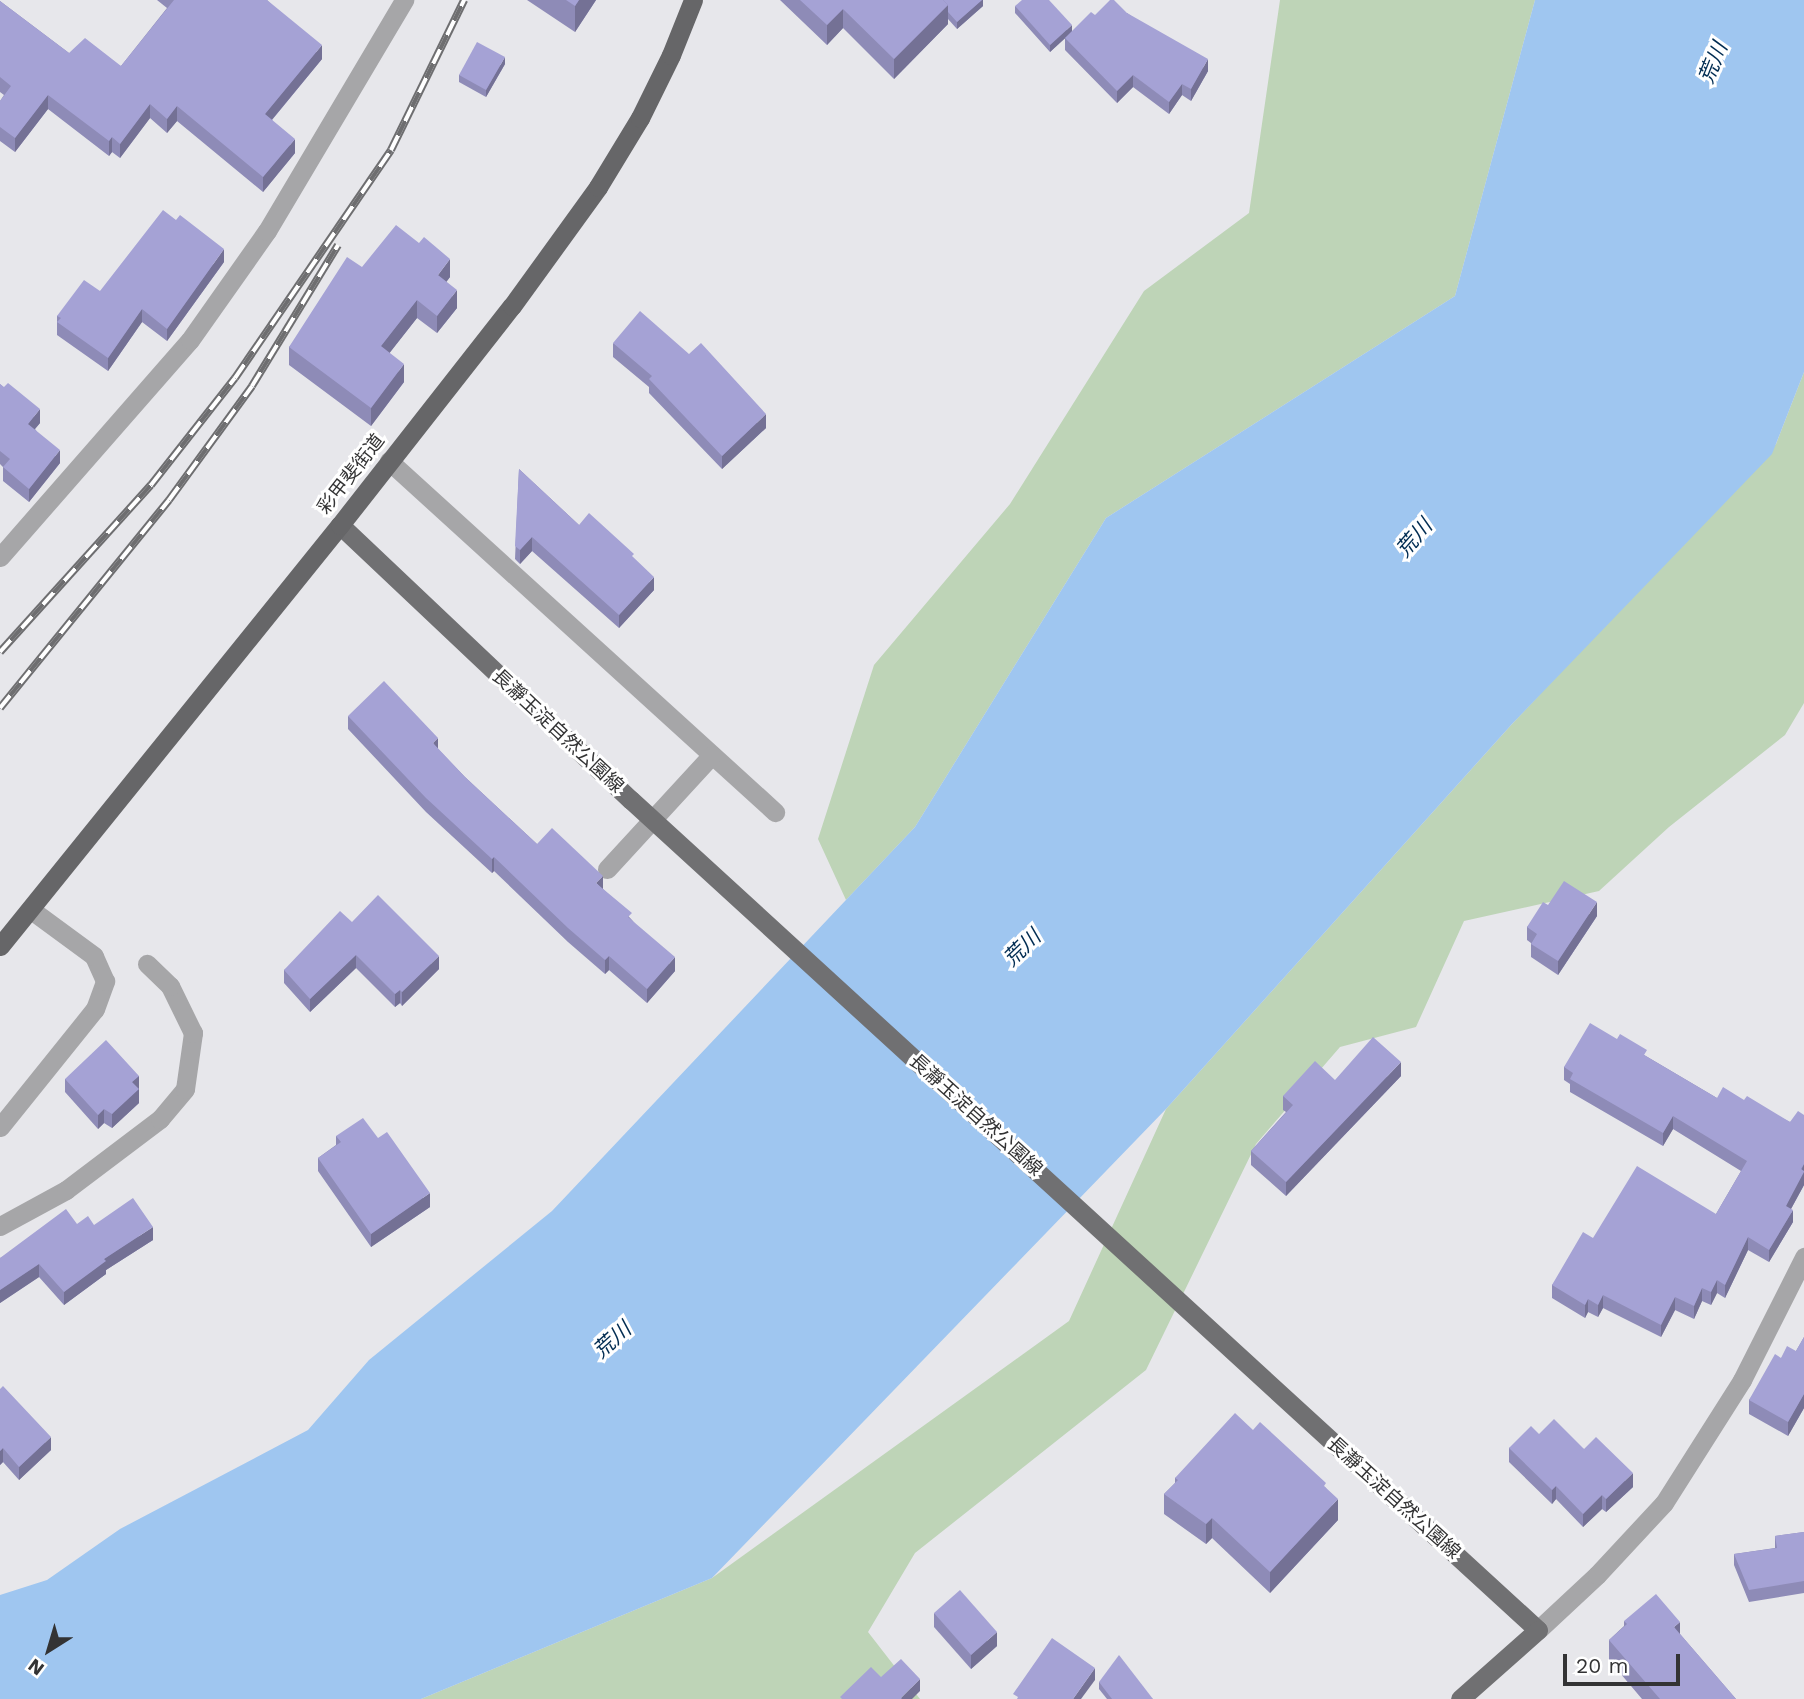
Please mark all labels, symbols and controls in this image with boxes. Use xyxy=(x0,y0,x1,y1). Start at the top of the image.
water label: 荒川 xyxy=(1693,39,1733,87)
street label: 彩甲斐街道 xyxy=(313,430,389,518)
water label: 荒川 xyxy=(1391,514,1437,562)
street label: 長瀞玉淀自然公園線 xyxy=(488,664,628,798)
water label: 荒川 xyxy=(998,924,1046,972)
street label: 長瀞玉淀自然公園線 xyxy=(905,1049,1047,1181)
water label: 荒川 xyxy=(588,1317,636,1363)
street label: 長瀞玉淀自然公園線 xyxy=(1323,1432,1465,1564)
north arrow xyxy=(14,1615,84,1685)
scale bar xyxy=(1566,1640,1683,1684)
text: 20 m xyxy=(1576,1653,1628,1678)
text: N xyxy=(24,1654,49,1681)

